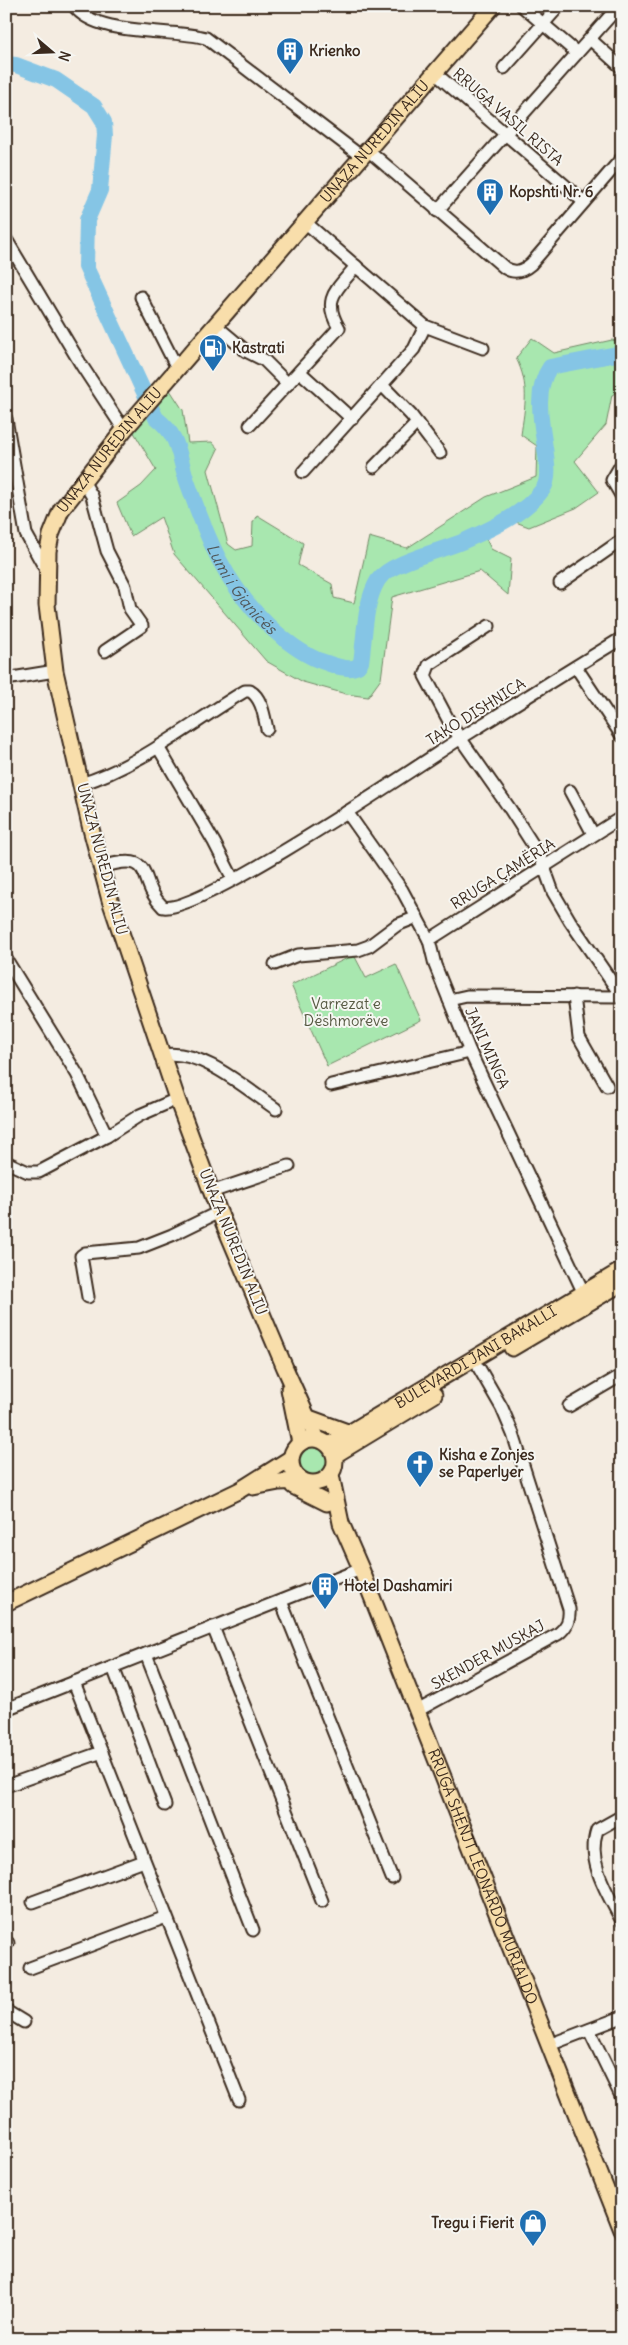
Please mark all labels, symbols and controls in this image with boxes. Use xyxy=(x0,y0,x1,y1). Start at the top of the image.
north arrow xyxy=(28,28,78,78)
building icon: Krienko xyxy=(275,36,305,75)
place label: Krienko xyxy=(309,41,361,60)
text: N xyxy=(54,49,74,64)
street label: RRUGA VASIL RISTA xyxy=(449,64,568,170)
street label: UNAZA NUREDIN ALIU xyxy=(316,76,433,207)
building icon: Kopshti Nr. 6 xyxy=(475,177,505,216)
place label: Kopshti Nr. 6 xyxy=(509,182,594,202)
fuel station icon: Kastrati xyxy=(198,333,228,372)
place label: Kastrati xyxy=(232,338,285,357)
street label: UNAZA NUREDIN ALIU xyxy=(52,383,166,517)
water label: Lumi i Gjanicës xyxy=(203,540,282,639)
street label: TAKO DISHNICA xyxy=(423,673,529,750)
street label: UNAZA NUREDIN ALIU xyxy=(73,781,132,937)
street label: RRUGA ÇAMËRIA xyxy=(447,834,559,913)
park label: Varrezat e Dëshmorëve xyxy=(304,994,388,1030)
street label: JANI MINGA xyxy=(461,1004,514,1092)
street label: UNAZA NUREDIN ALIU xyxy=(195,1166,272,1318)
street label: BULEVARDI JANI BAKALLI xyxy=(391,1301,560,1412)
place label: Kisha e Zonjes se Paperlyer xyxy=(439,1445,535,1482)
church icon: Kisha e Zonjes se Paperlyer xyxy=(405,1449,435,1488)
building icon: Hotel Dashamiri xyxy=(310,1571,340,1610)
place label: Hotel Dashamiri xyxy=(344,1576,452,1595)
street label: SKENDER MUSKAJ xyxy=(428,1616,548,1694)
street label: RRUGA SHENJT LEONARDO MURIALDO xyxy=(424,1746,542,2007)
shop icon: Tregu i Fierit xyxy=(518,2208,548,2247)
place label: Tregu i Fierit xyxy=(431,2213,515,2233)

